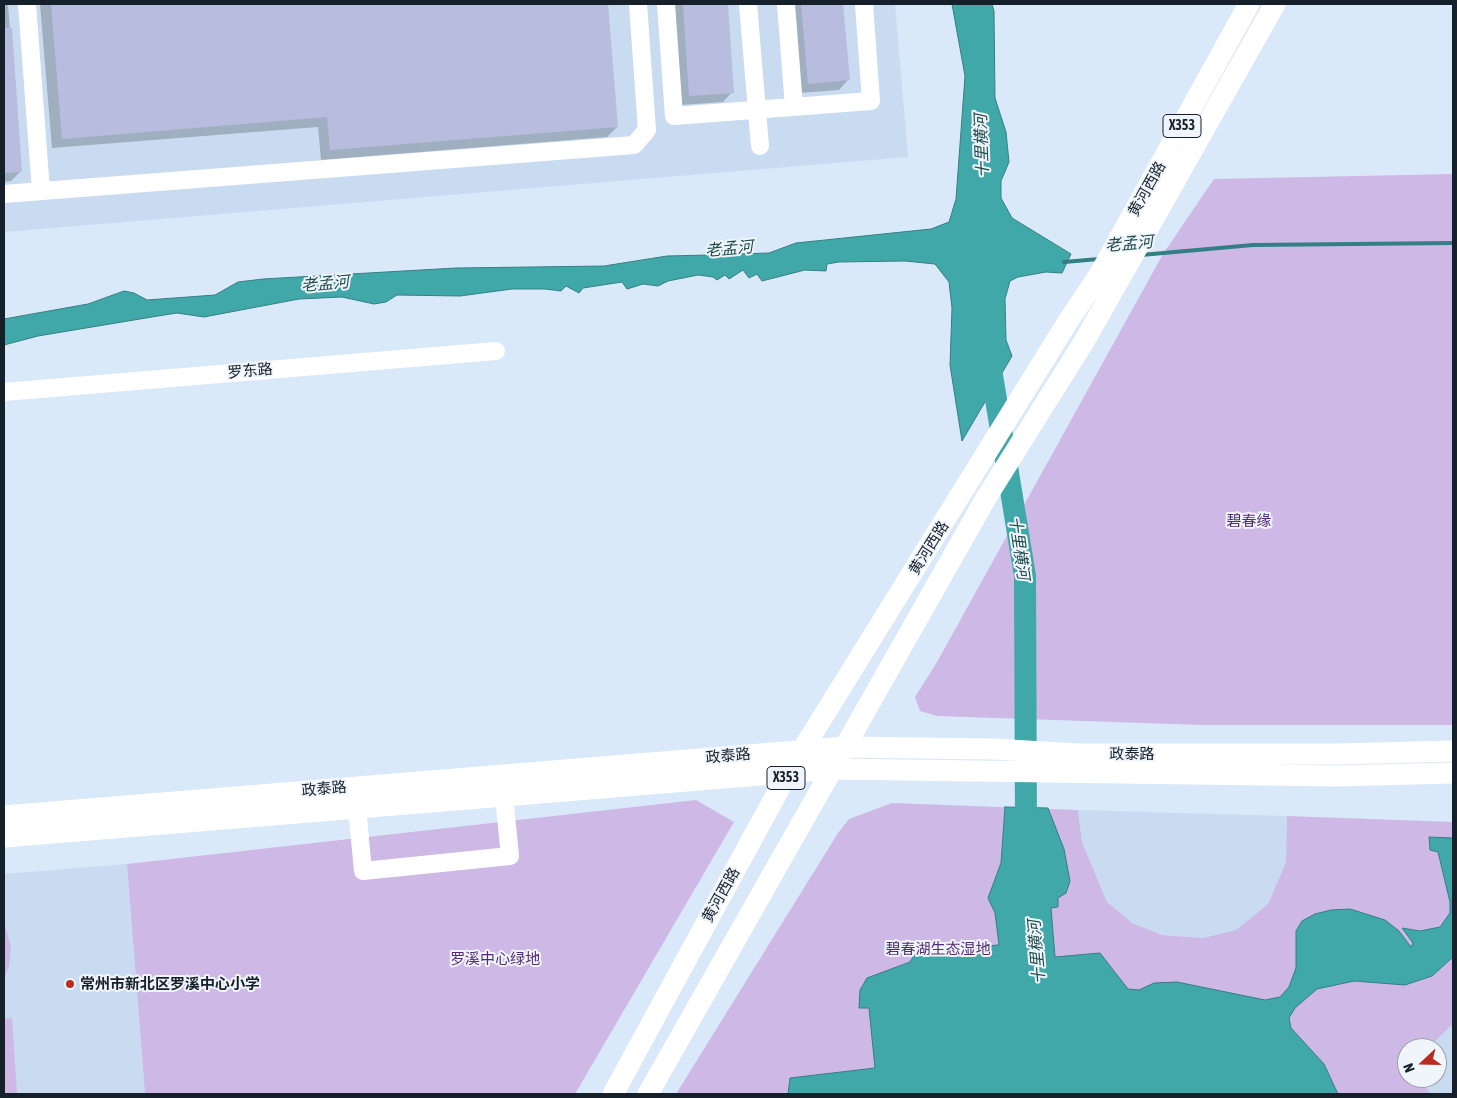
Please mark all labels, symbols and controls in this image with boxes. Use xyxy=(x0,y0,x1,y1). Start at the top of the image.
water label: 十里横河 xyxy=(971,114,993,178)
road number: X353 xyxy=(1163,114,1201,138)
street label: 黄河西路 xyxy=(1125,158,1169,220)
water label: 老孟河 xyxy=(1104,232,1154,256)
water label: 老孟河 xyxy=(704,237,754,261)
water label: 老孟河 xyxy=(300,272,350,296)
street label: 罗东路 xyxy=(227,360,273,382)
park label: 碧春缘 xyxy=(1227,512,1271,530)
water label: 十里横河 xyxy=(1005,515,1033,581)
street label: 黄河西路 xyxy=(905,518,953,578)
street label: 政泰路 xyxy=(705,745,751,767)
street label: 政泰路 xyxy=(1110,745,1154,763)
road number: X353 xyxy=(767,766,805,790)
street label: 政泰路 xyxy=(301,778,347,800)
street label: 黄河西路 xyxy=(699,864,743,926)
water label: 十里横河 xyxy=(1025,919,1049,985)
park label: 碧春湖生态湿地 xyxy=(886,940,990,958)
park label: 罗溪中心绿地 xyxy=(450,950,540,968)
place label: 常州市新北区罗溪中心小学 xyxy=(80,975,260,993)
marker: 常州市新北区罗溪中心小学 xyxy=(64,978,76,990)
north arrow xyxy=(1397,1038,1447,1088)
text: N xyxy=(1400,1061,1418,1075)

